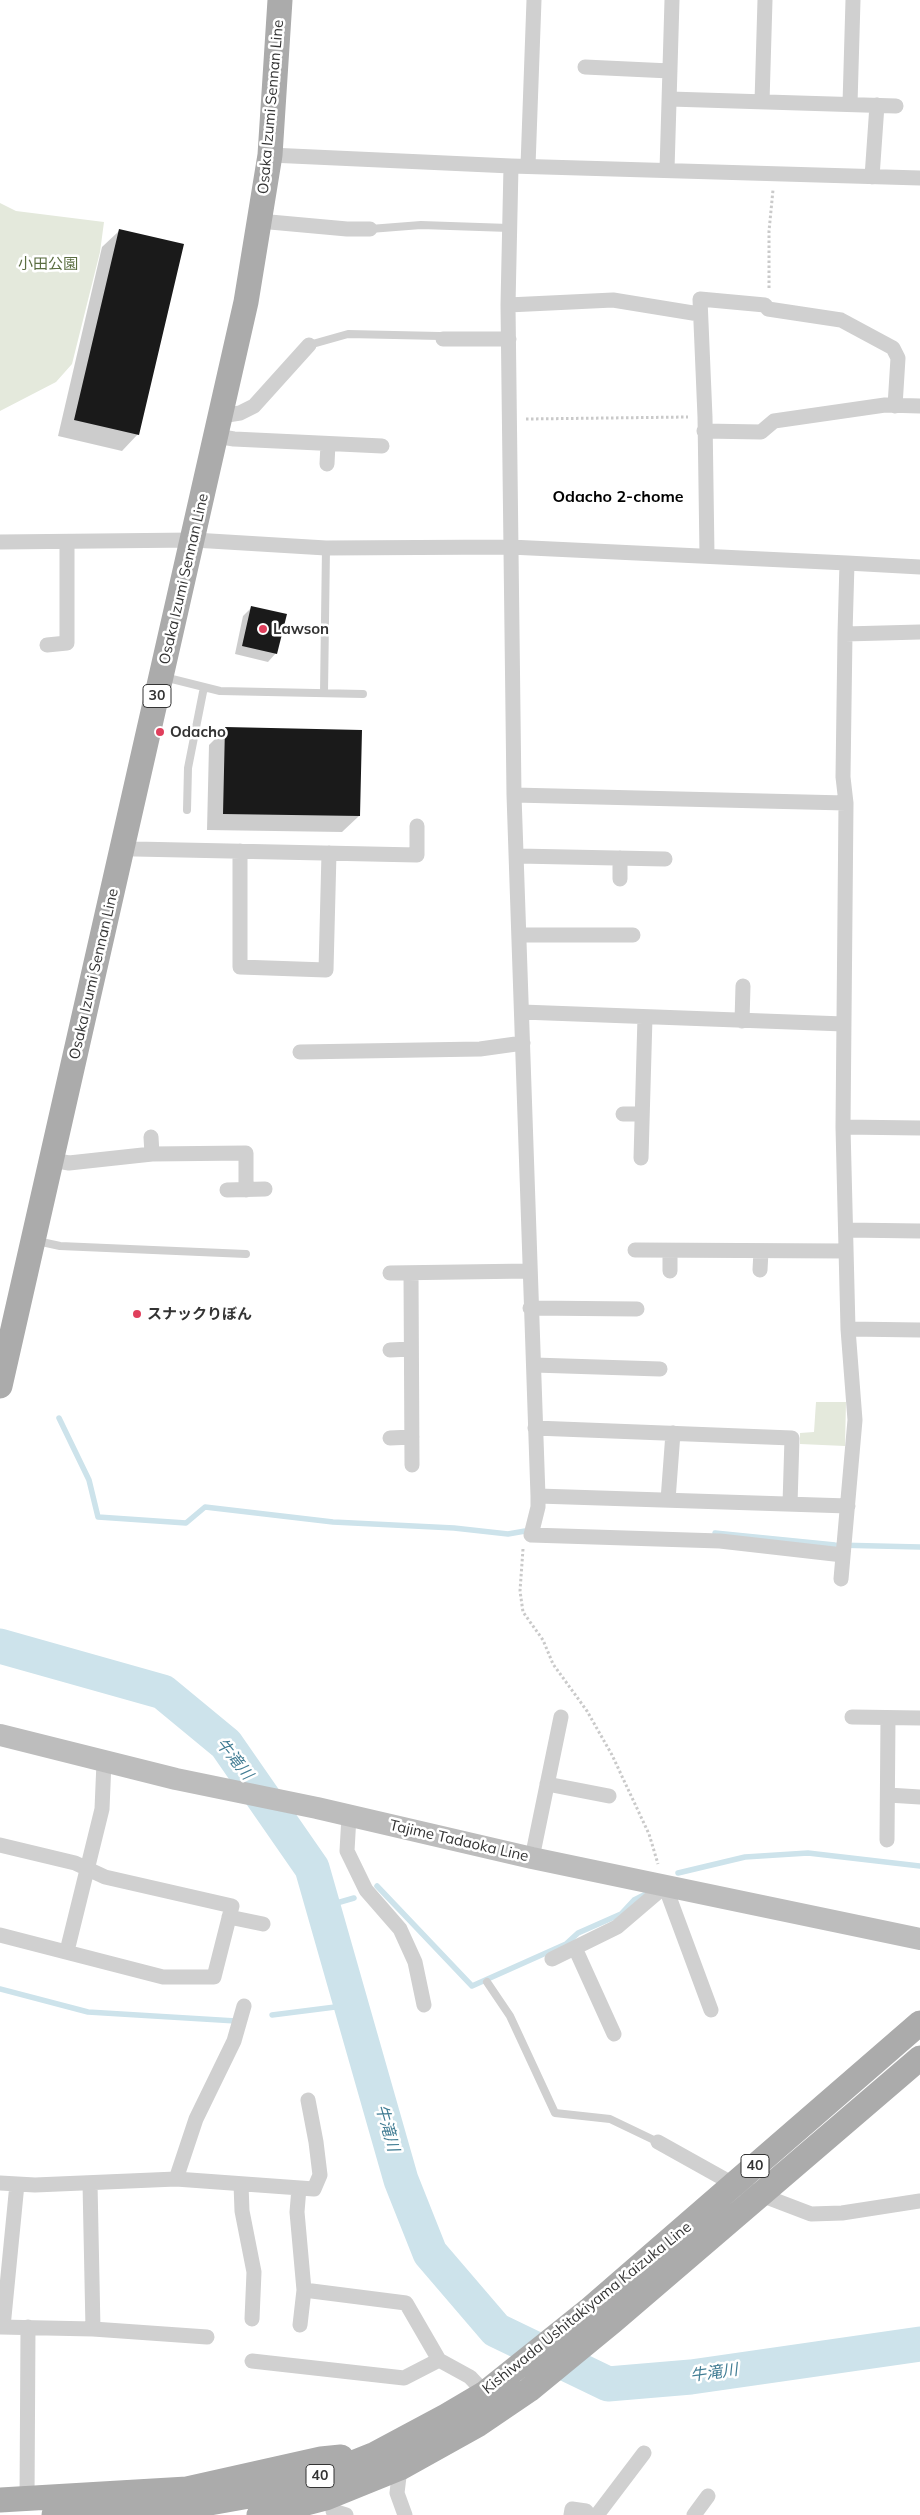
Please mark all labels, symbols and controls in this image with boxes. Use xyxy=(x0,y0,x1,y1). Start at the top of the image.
street label: Osaka Izumi Sennan Line xyxy=(254,19,288,195)
park label: 小田公園 xyxy=(18,255,78,273)
district label: Odacho 2-chome xyxy=(552,487,684,507)
street label: Osaka Izumi Sennan Line xyxy=(156,492,212,666)
place label: Lawson xyxy=(273,620,329,638)
marker: Lawson xyxy=(257,623,269,635)
road number: 30 xyxy=(143,684,171,708)
place label: Odacho xyxy=(170,723,226,741)
marker: Odacho xyxy=(154,726,166,738)
street label: Osaka Izumi Sennan Line xyxy=(66,887,122,1061)
place label: スナックりぼん xyxy=(147,1305,252,1323)
marker: スナックりぼん xyxy=(131,1308,143,1320)
water label: 牛滝川 xyxy=(211,1734,257,1784)
street label: Tajime Tadaoka Line xyxy=(388,1816,530,1866)
water label: 牛滝川 xyxy=(371,2102,403,2154)
road number: 40 xyxy=(741,2154,769,2178)
street label: Kishiwada Ushitakiyama Kaizuka Line xyxy=(479,2218,695,2398)
water label: 牛滝川 xyxy=(689,2360,739,2386)
road number: 40 xyxy=(306,2464,334,2488)

